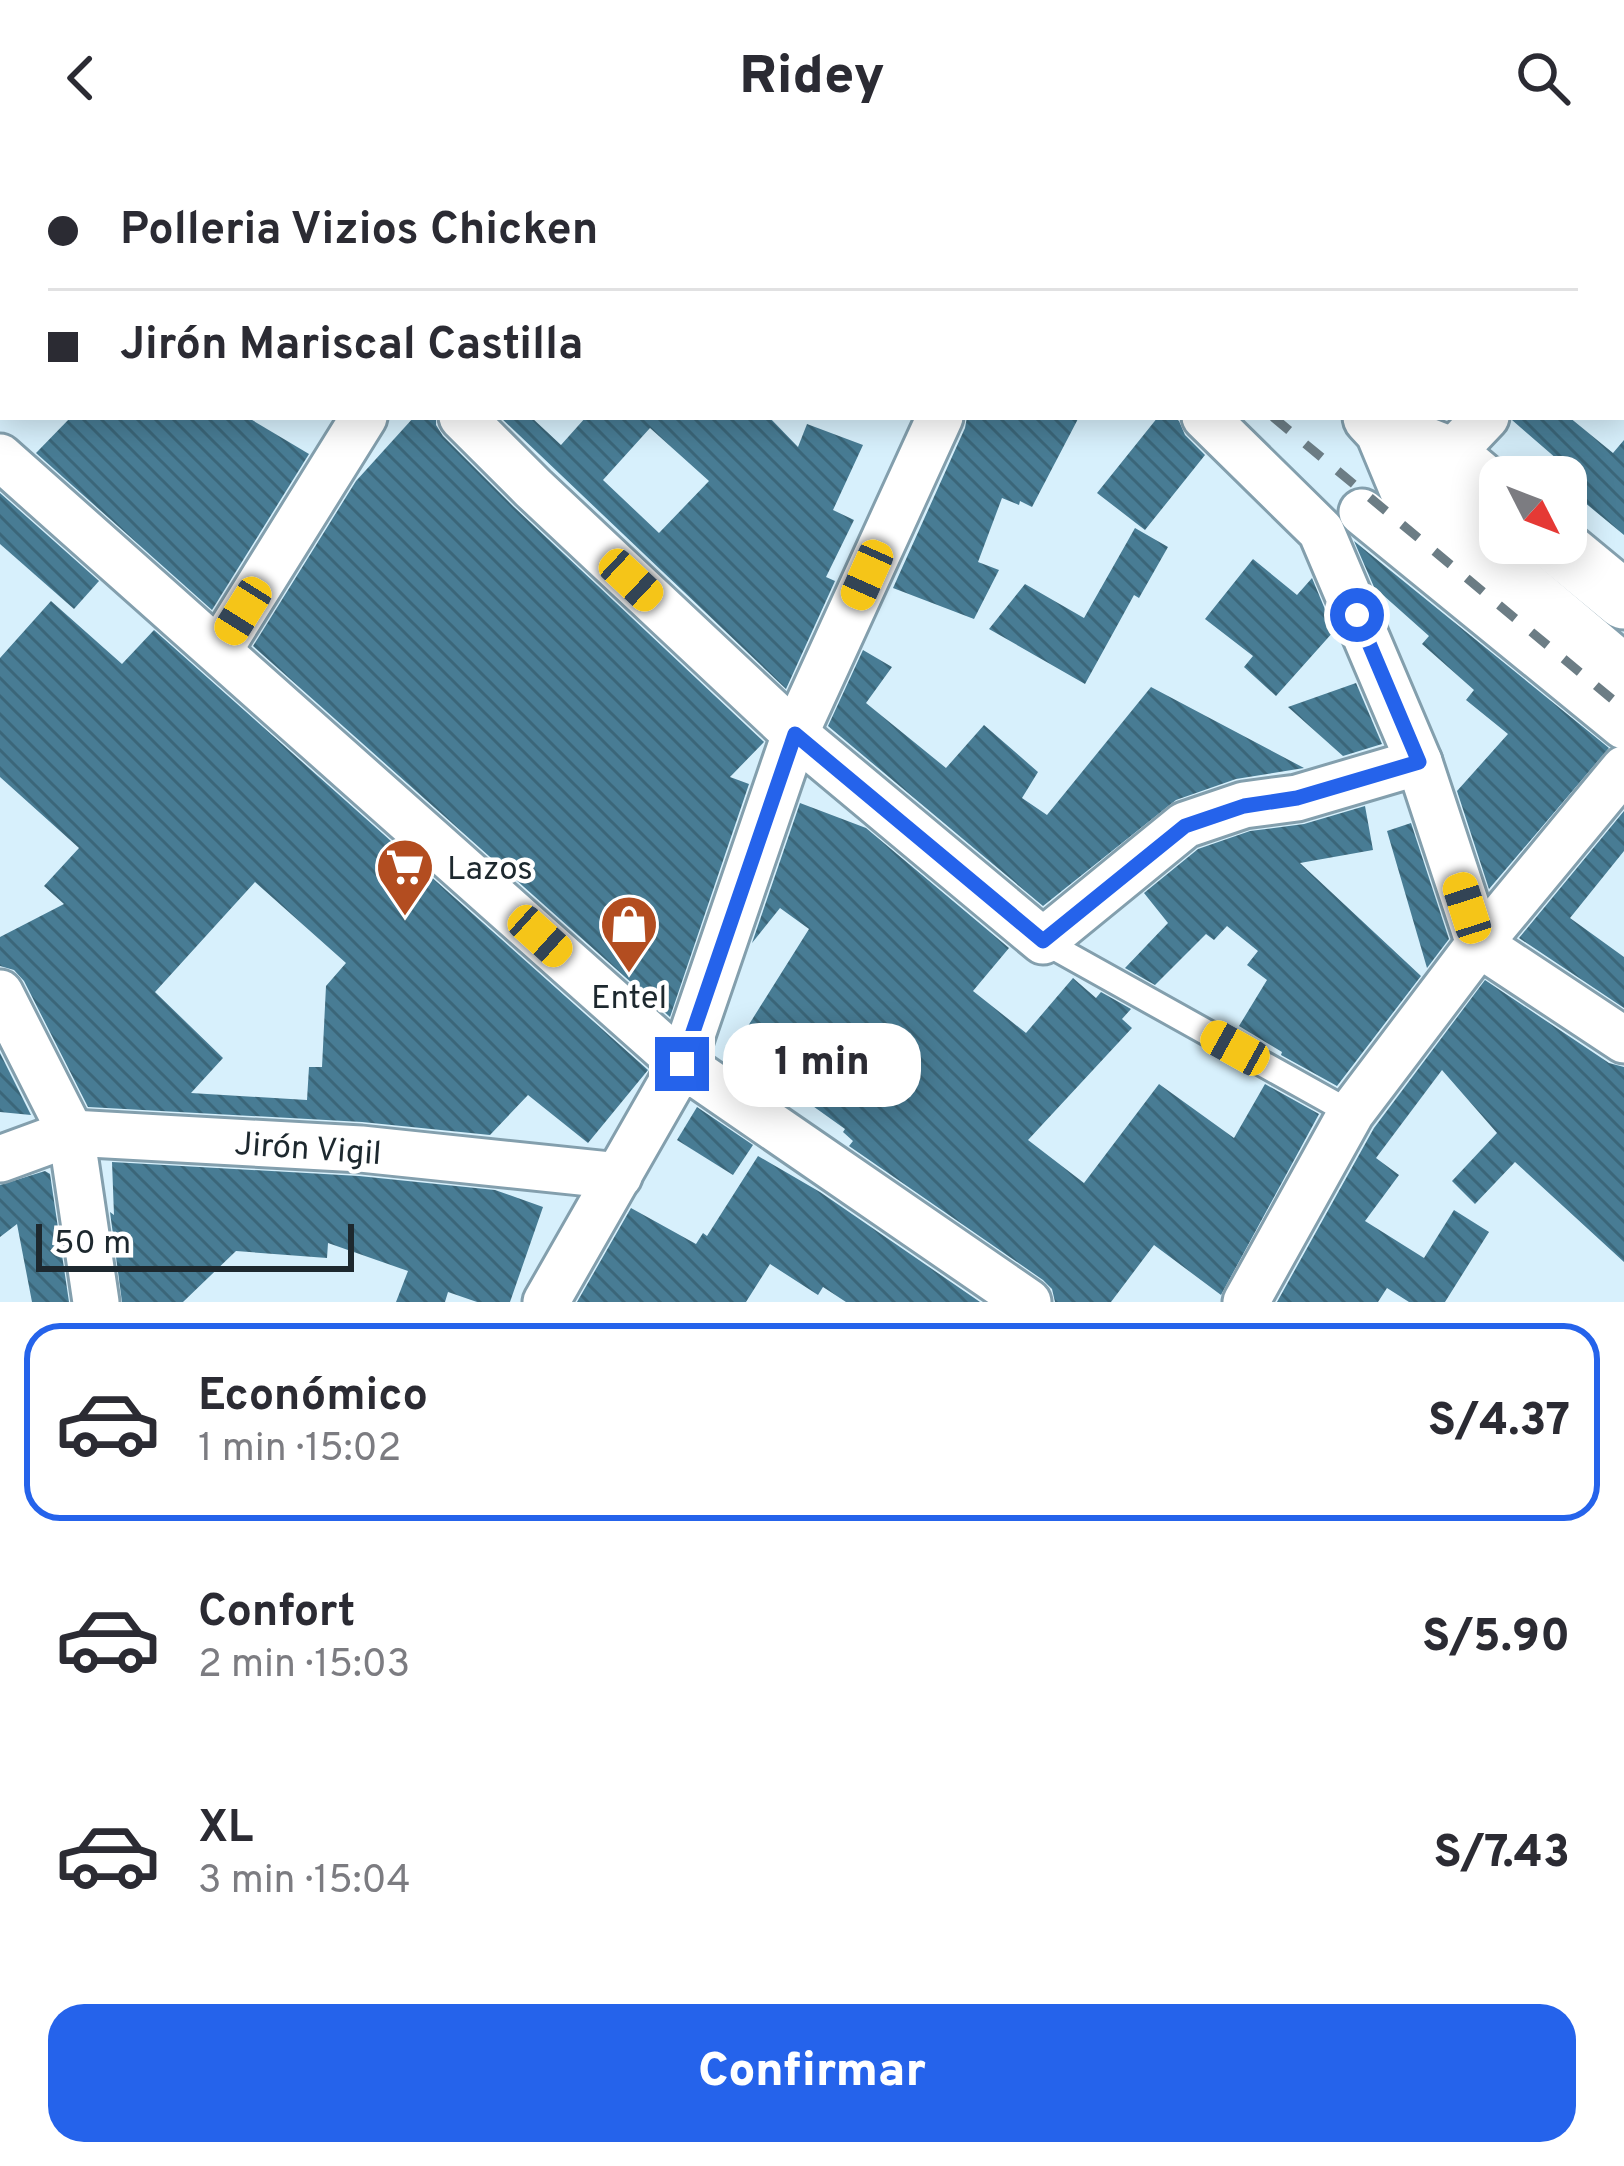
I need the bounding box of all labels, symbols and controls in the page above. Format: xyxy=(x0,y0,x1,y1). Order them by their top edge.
text: Ridey xyxy=(739,44,885,113)
icon: back xyxy=(48,45,114,111)
icon: search xyxy=(1510,45,1576,111)
text: Polleria Vizios Chicken xyxy=(120,203,598,260)
text: Jirón Mariscal Castilla xyxy=(120,318,583,375)
north arrow xyxy=(1479,456,1587,564)
map controls xyxy=(1479,456,1587,564)
car xyxy=(836,535,898,615)
car xyxy=(592,542,670,618)
car xyxy=(209,571,277,651)
route start xyxy=(1330,588,1384,642)
supermarket icon: Lazos xyxy=(374,836,436,918)
place label: Lazos xyxy=(447,850,533,892)
car xyxy=(1439,868,1495,948)
shop icon: Entel xyxy=(598,893,660,975)
car xyxy=(501,899,579,973)
place label: Entel xyxy=(591,979,667,1021)
car xyxy=(1195,1015,1275,1081)
callout: 1 min xyxy=(724,1022,922,1106)
route end xyxy=(655,1037,709,1091)
text: 1 min xyxy=(774,1040,870,1089)
street label: Jirón Vigil xyxy=(233,1125,383,1177)
scale bar xyxy=(36,1218,354,1271)
text: 50 m xyxy=(54,1224,131,1266)
icon: car xyxy=(54,1368,162,1476)
text: Económico xyxy=(198,1369,428,1426)
text: S/4.37 xyxy=(1428,1394,1570,1451)
text: 1 min · 15:02 xyxy=(198,1426,401,1475)
icon: car xyxy=(54,1584,162,1692)
text: Confort xyxy=(198,1585,355,1642)
text: S/5.90 xyxy=(1422,1610,1570,1667)
text: 2 min · 15:03 xyxy=(198,1642,410,1691)
icon: car xyxy=(54,1800,162,1908)
text: XL xyxy=(198,1801,253,1858)
text: S/7.43 xyxy=(1434,1826,1570,1883)
text: 3 min · 15:04 xyxy=(198,1858,411,1907)
button: Confirmar xyxy=(48,2004,1576,2142)

